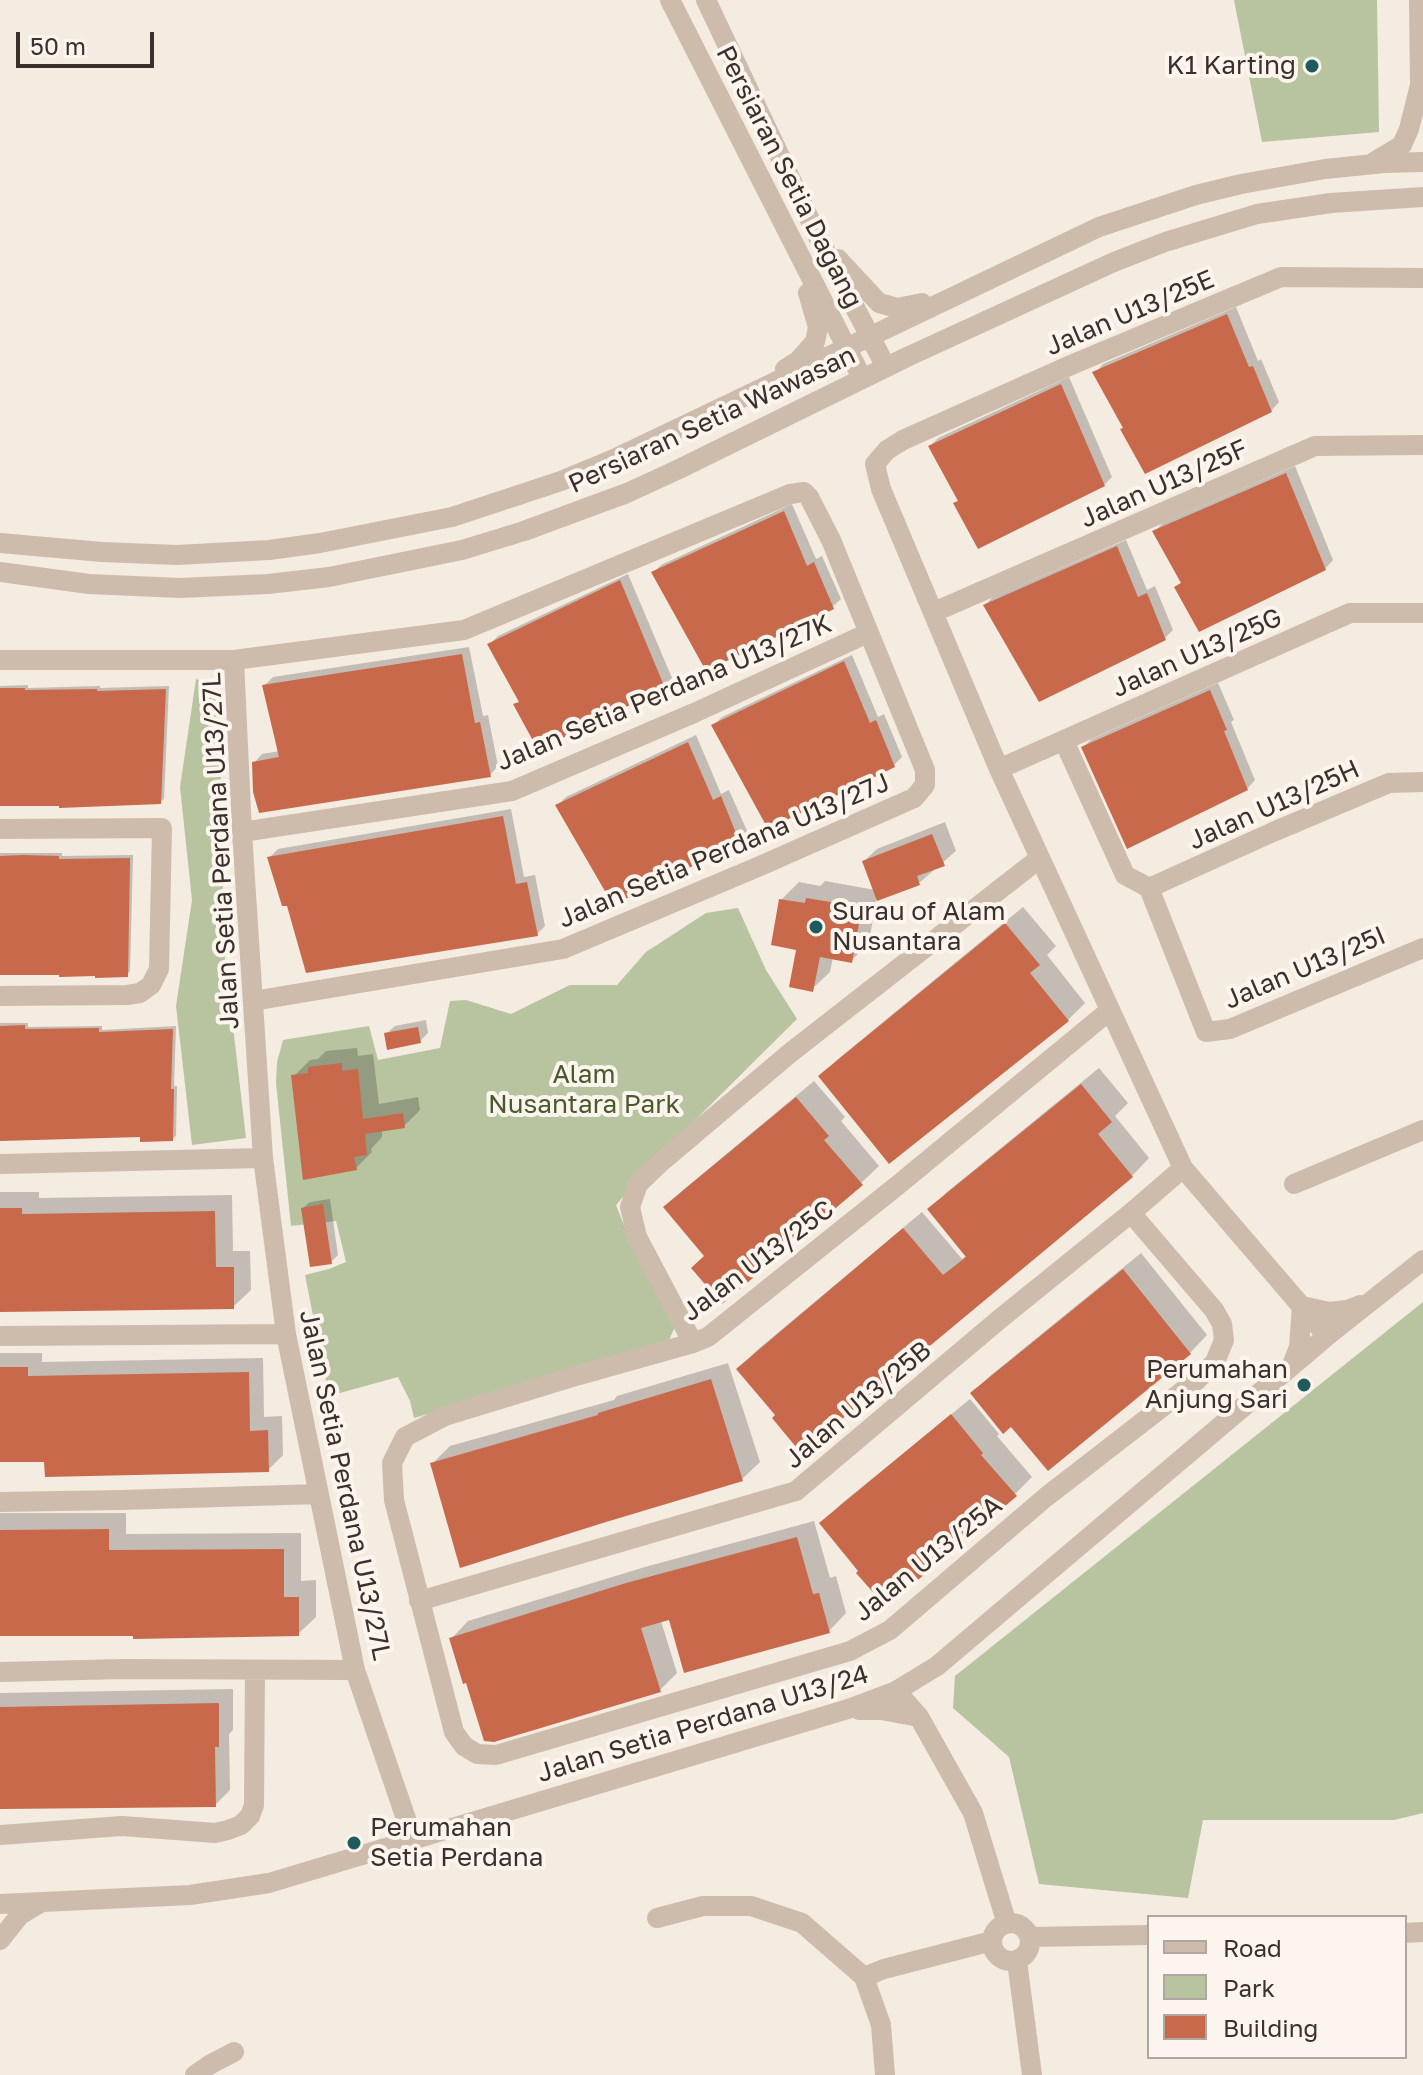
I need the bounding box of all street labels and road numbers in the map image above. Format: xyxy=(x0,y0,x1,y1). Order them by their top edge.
street label: Persiaran Setia Dagang xyxy=(709,41,869,313)
street label: Jalan U13/25E xyxy=(1041,263,1219,363)
street label: Persiaran Setia Wawasan xyxy=(564,340,860,500)
street label: Jalan U13/25F xyxy=(1076,433,1252,535)
street label: Jalan U13/25G xyxy=(1107,602,1287,704)
street label: Jalan Setia Perdana U13/27K xyxy=(492,608,836,778)
street label: Jalan Setia Perdana U13/27L xyxy=(196,672,246,1030)
street label: Jalan U13/25H xyxy=(1184,753,1364,857)
street label: Jalan Setia Perdana U13/27J xyxy=(554,767,894,935)
street label: Jalan U13/25I xyxy=(1220,920,1390,1016)
street label: Jalan U13/25C xyxy=(676,1194,840,1328)
street label: Jalan Setia Perdana U13/27L xyxy=(293,1307,397,1663)
street label: Jalan U13/25B xyxy=(778,1335,938,1475)
street label: Jalan U13/25A xyxy=(848,1490,1008,1628)
street label: Jalan Setia Perdana U13/24 xyxy=(534,1659,872,1789)

